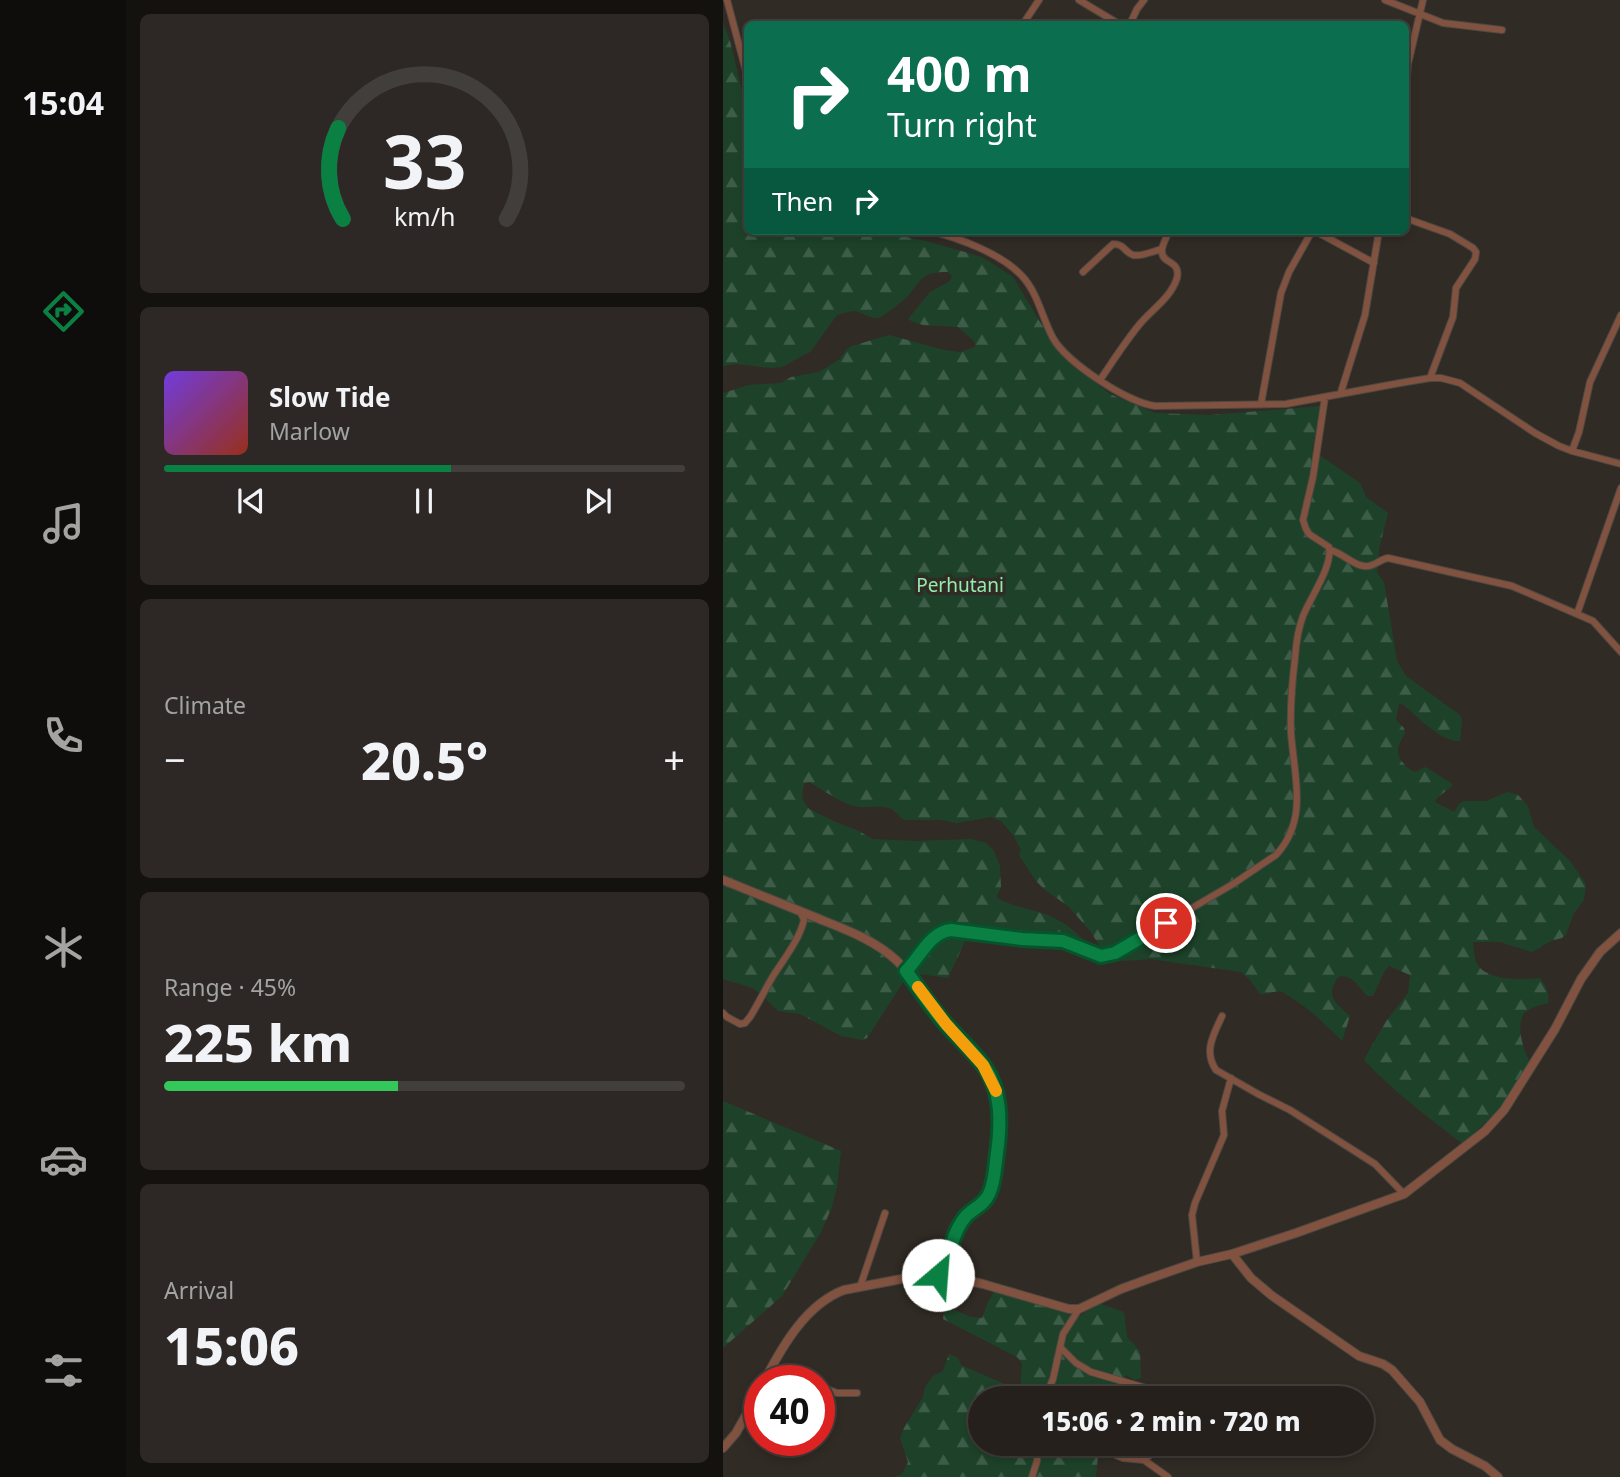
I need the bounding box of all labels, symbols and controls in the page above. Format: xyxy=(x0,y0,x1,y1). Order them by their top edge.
text: 400 m xyxy=(887,40,1032,106)
icon: right xyxy=(772,49,863,140)
text: 15:04 xyxy=(22,81,104,124)
text: Turn right xyxy=(887,103,1037,146)
text: 33 xyxy=(383,112,466,211)
icon: right xyxy=(847,182,885,220)
text: Then xyxy=(772,183,833,219)
text: km/h xyxy=(394,199,455,233)
icon: directions xyxy=(39,287,88,336)
text: Slow Tide xyxy=(269,379,391,415)
text: Marlow xyxy=(269,415,350,447)
icon: previous xyxy=(232,482,270,520)
icon: pause xyxy=(405,482,443,520)
icon: next xyxy=(579,482,617,520)
icon: music xyxy=(39,499,88,548)
park label: Perhutani xyxy=(916,572,1004,598)
text: Climate xyxy=(164,689,246,721)
icon: phone xyxy=(39,711,88,760)
text: 20.5° xyxy=(361,724,488,795)
text: − xyxy=(164,733,186,785)
text: + xyxy=(663,733,685,785)
pin xyxy=(1136,893,1196,953)
icon: arrive xyxy=(1147,904,1185,942)
icon: climate xyxy=(39,923,88,972)
text: Range · 45% xyxy=(164,971,296,1003)
text: 225 km xyxy=(164,1006,352,1077)
icon: car xyxy=(39,1135,88,1184)
position arrow xyxy=(901,1238,975,1312)
text: Arrival xyxy=(164,1274,234,1306)
text: 15:06 xyxy=(164,1309,299,1380)
icon: filters xyxy=(39,1346,88,1395)
speed limit sign: 40 xyxy=(744,1365,835,1456)
text: 15:06 · 2 min · 720 m xyxy=(1041,1403,1301,1439)

